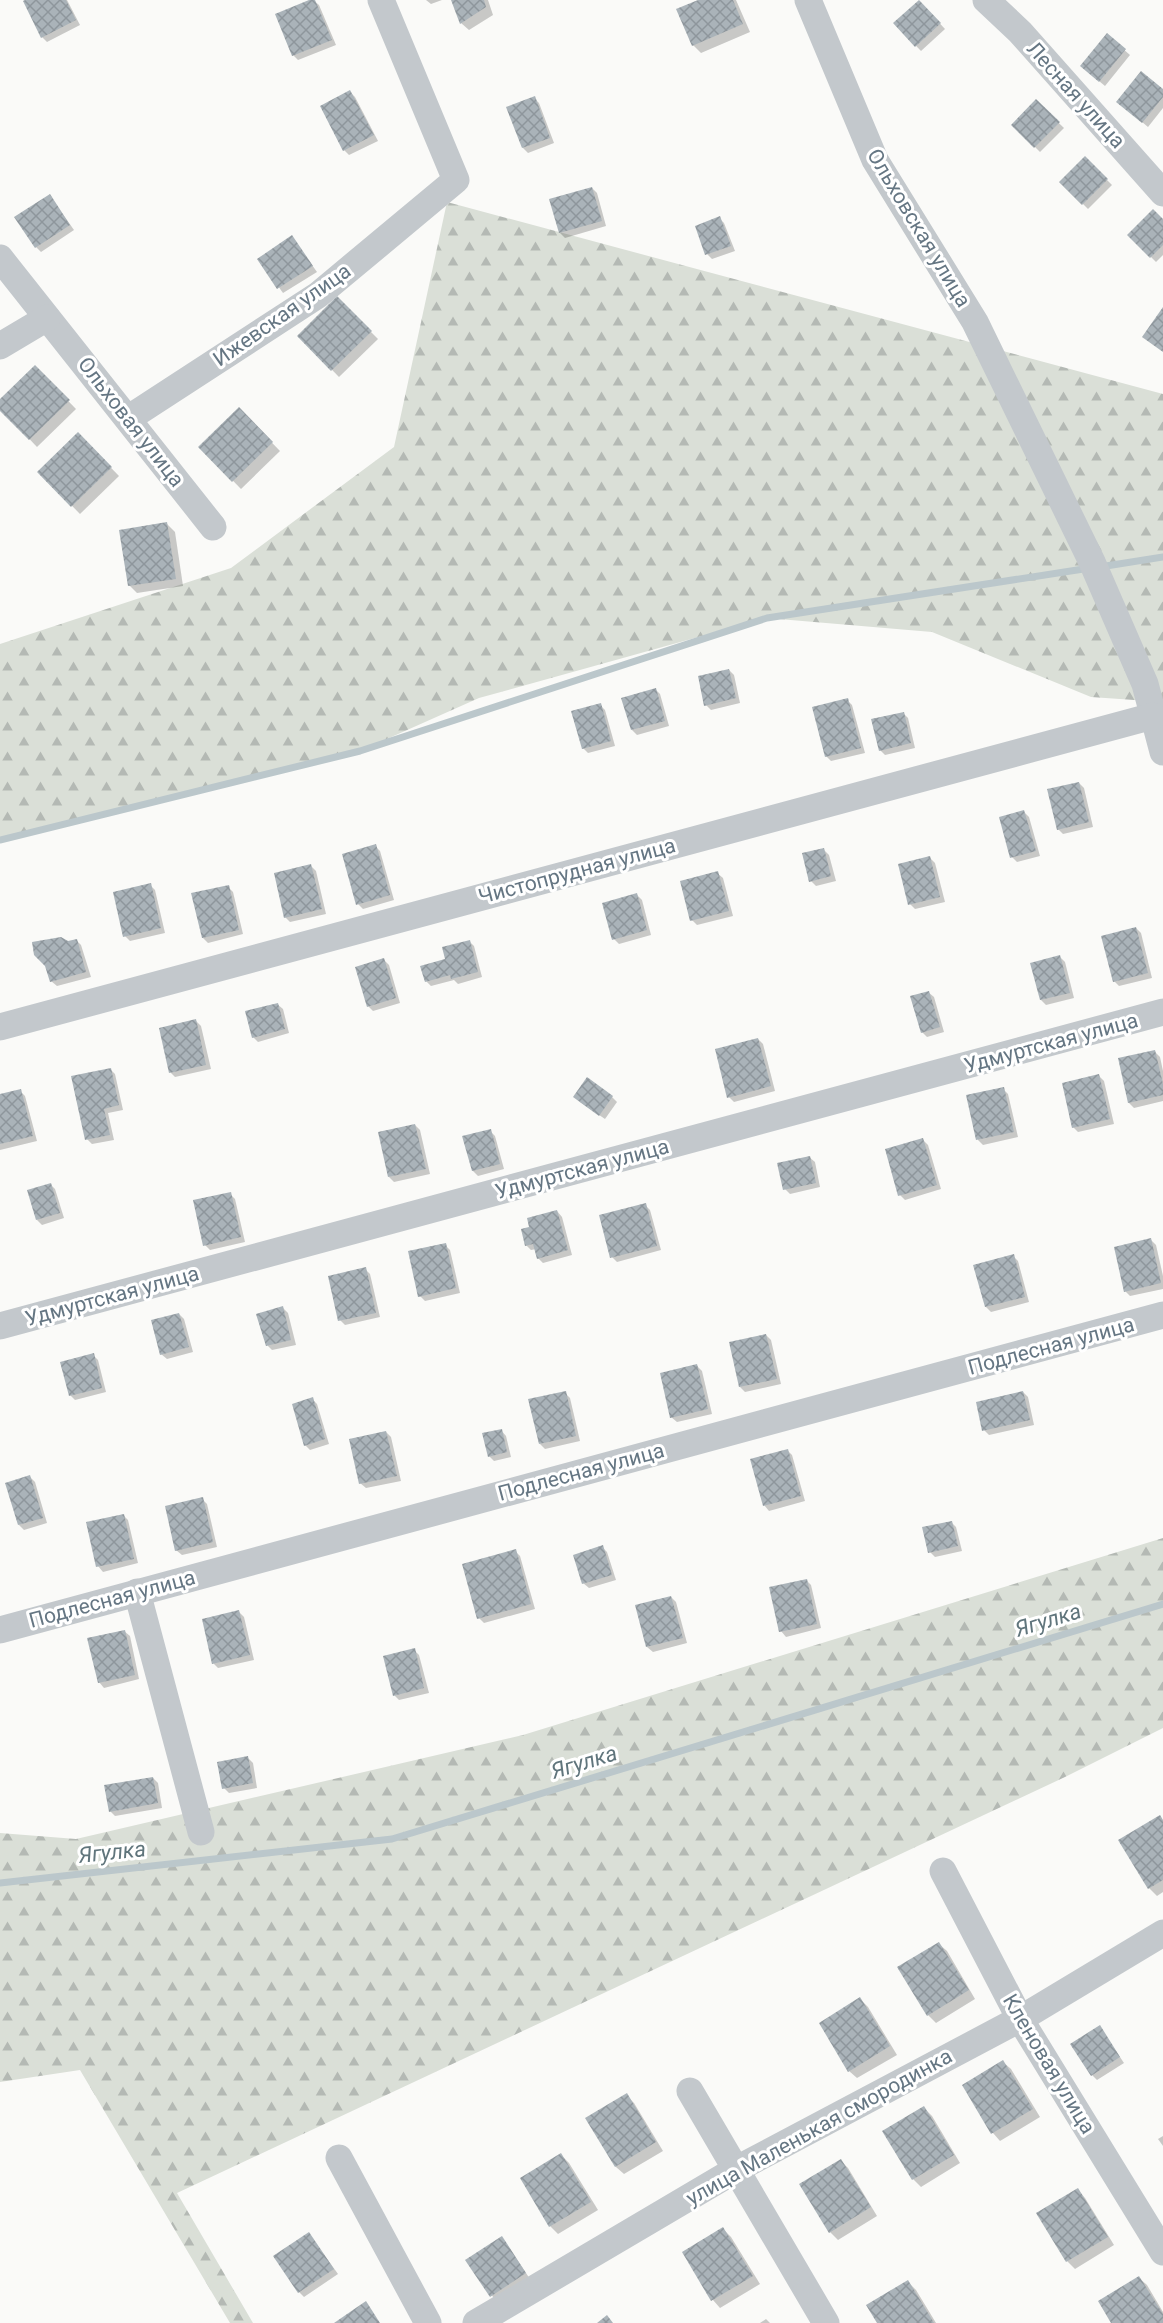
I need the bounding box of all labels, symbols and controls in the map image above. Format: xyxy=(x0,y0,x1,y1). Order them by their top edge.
street label: Лесная улица xyxy=(1022,37,1130,153)
street label: Ольховская улица xyxy=(862,145,976,311)
street label: Ижевская улица xyxy=(209,259,355,371)
street label: Ольховая улица xyxy=(73,352,189,492)
street label: Чистопрудная улица xyxy=(476,833,678,909)
street label: Удмуртская улица xyxy=(961,1008,1141,1078)
street label: Удмуртская улица xyxy=(492,1134,672,1204)
street label: Удмуртская улица xyxy=(22,1261,202,1331)
street label: Подлесная улица xyxy=(965,1312,1137,1380)
street label: Подлесная улица xyxy=(495,1438,667,1506)
street label: Подлесная улица xyxy=(26,1565,198,1633)
water label: Ягулка xyxy=(1011,1598,1084,1642)
water label: Ягулка xyxy=(547,1740,620,1784)
water label: Ягулка xyxy=(76,1836,147,1868)
street label: Кленовая улица xyxy=(998,1990,1100,2138)
street label: улица Маленькая смородинка xyxy=(682,2044,956,2210)

